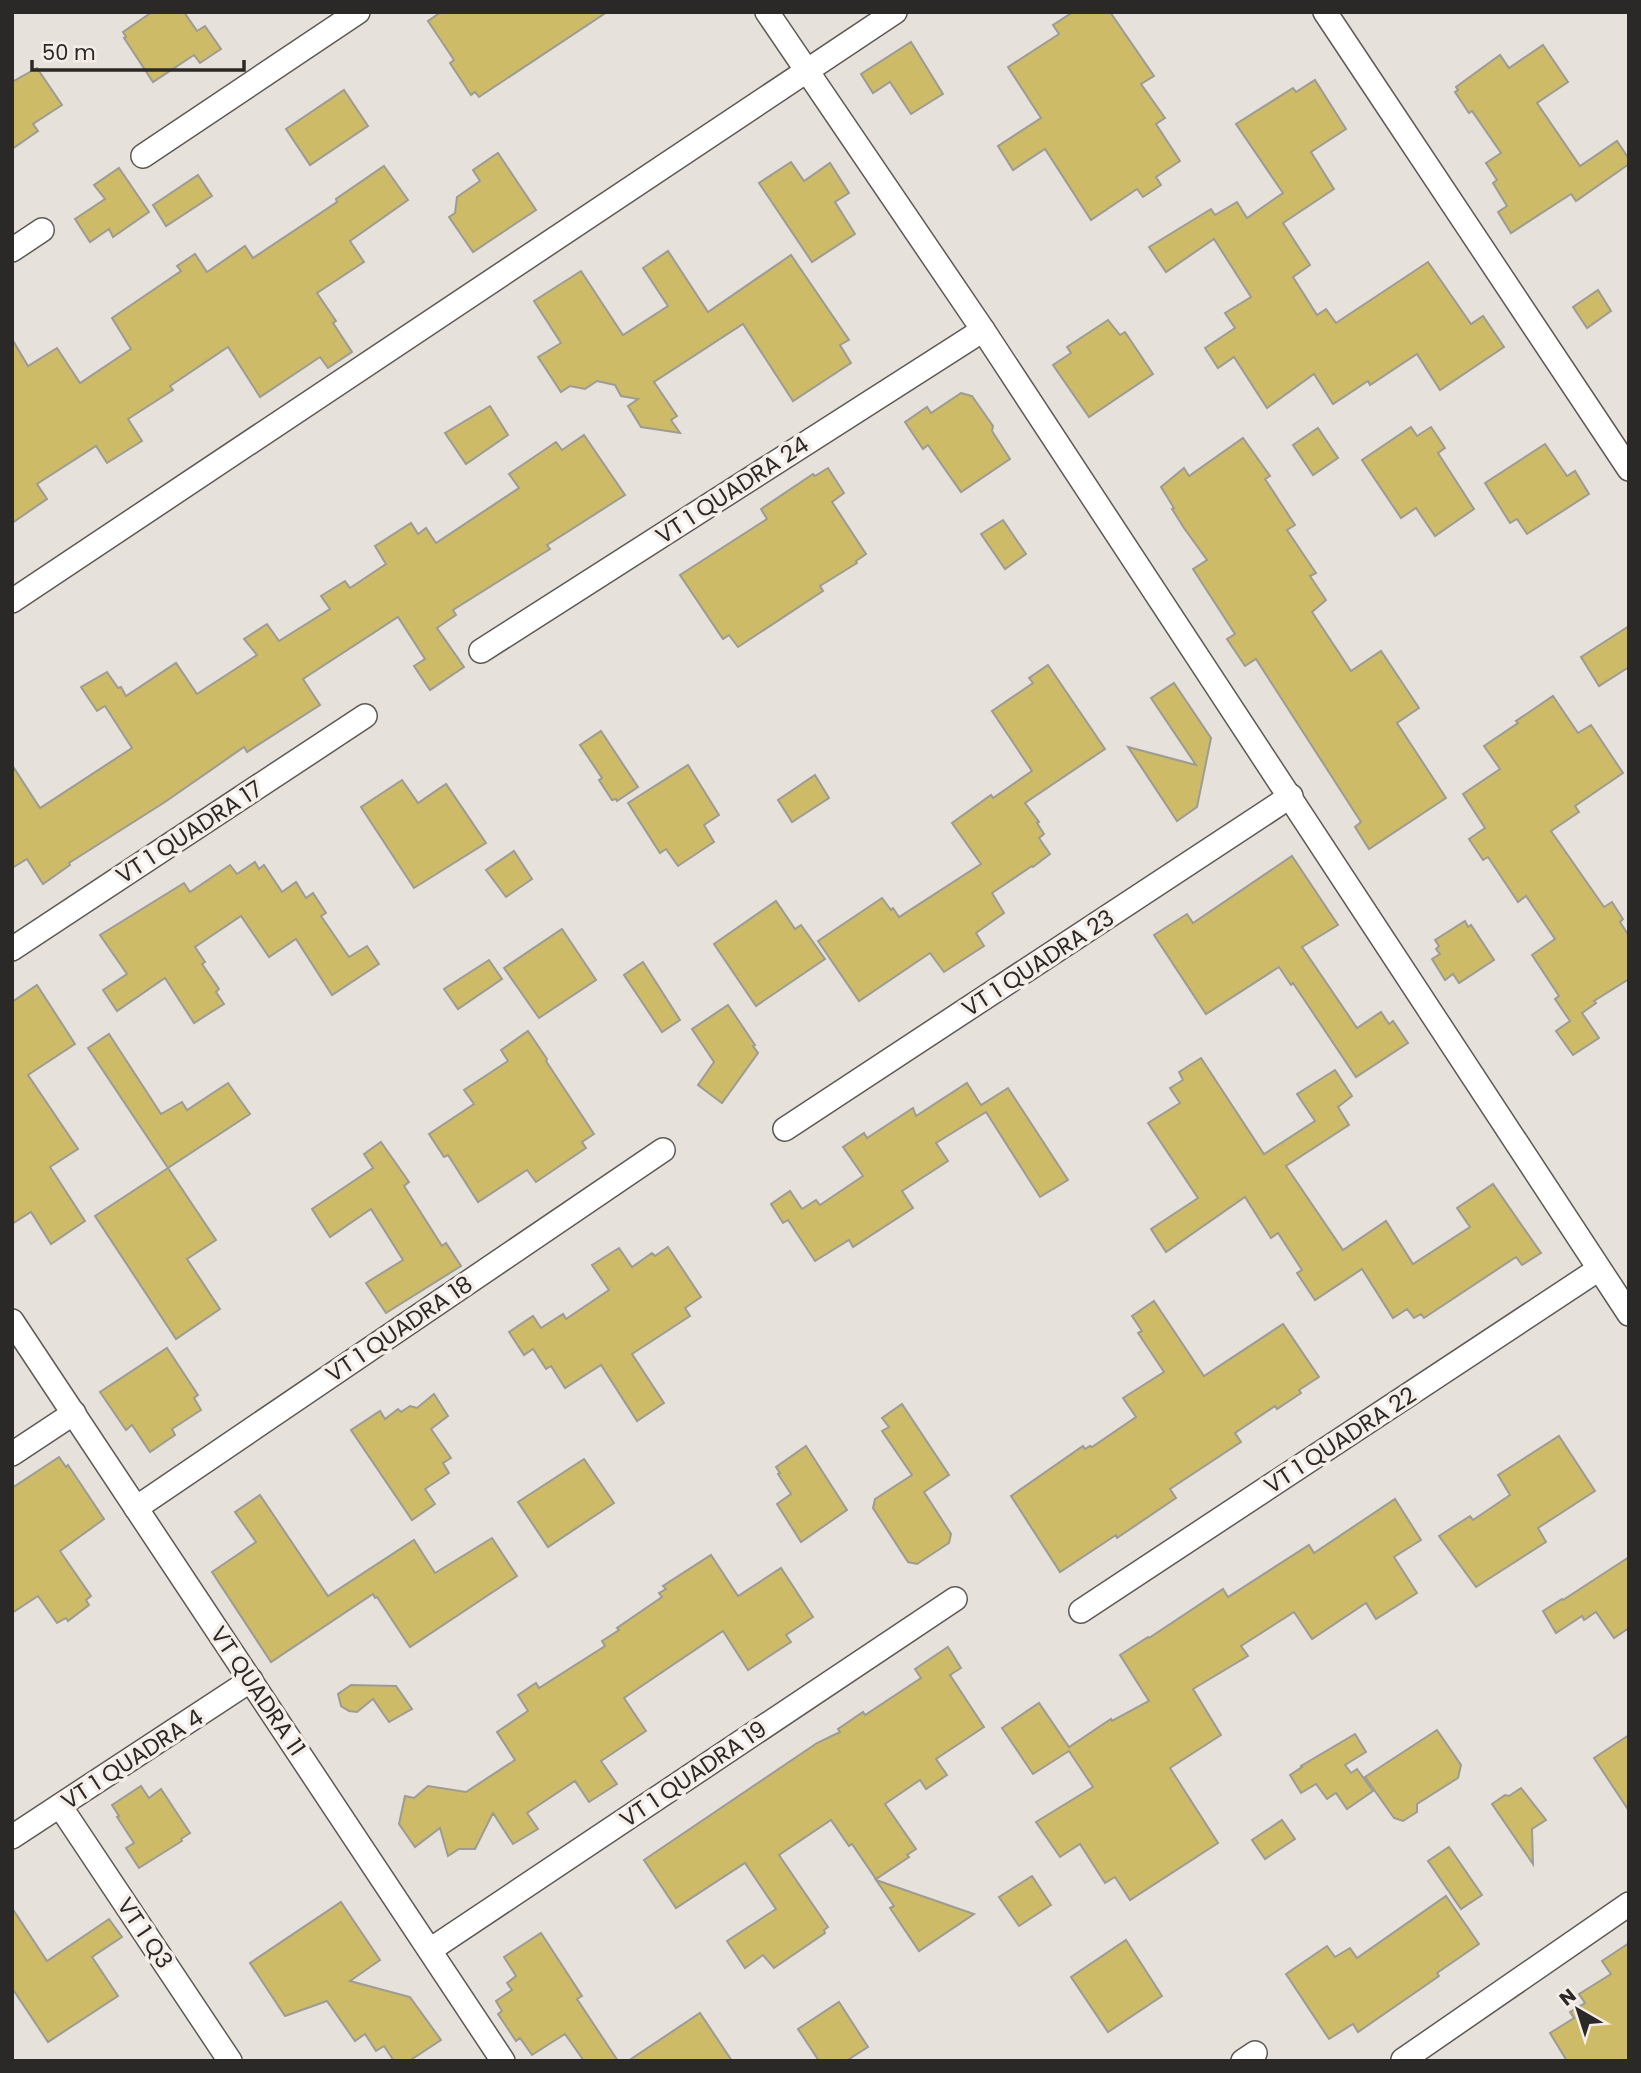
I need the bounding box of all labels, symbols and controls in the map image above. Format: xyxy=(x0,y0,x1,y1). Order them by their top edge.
scale bar xyxy=(32,28,243,72)
text: 50 m xyxy=(42,38,96,67)
street label: VT 1 QUADRA 24 xyxy=(649,429,815,551)
street label: VT 1 QUADRA 17 xyxy=(110,773,268,891)
street label: VT 1 QUADRA 23 xyxy=(956,902,1120,1024)
street label: VT 1 QUADRA 18 xyxy=(319,1268,479,1390)
street label: VT 1 QUADRA 22 xyxy=(1258,1379,1422,1501)
street label: VT QUADRA 11 xyxy=(203,1620,313,1762)
street label: VT 1 QUADRA 4 xyxy=(55,1701,209,1817)
street label: VT 1 QUADRA 19 xyxy=(613,1713,773,1835)
street label: VT 1 Q3 xyxy=(110,1891,180,1975)
north arrow xyxy=(1543,1975,1613,2045)
text: N xyxy=(1554,1982,1582,2012)

